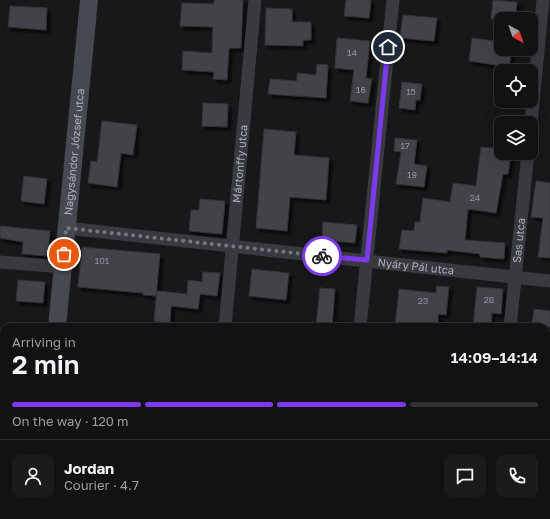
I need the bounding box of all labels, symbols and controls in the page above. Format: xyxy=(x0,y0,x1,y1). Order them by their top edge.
north arrow xyxy=(494,12,538,56)
map controls xyxy=(494,12,538,160)
pin xyxy=(371,30,405,64)
icon: home xyxy=(377,36,399,58)
house number: 14 xyxy=(347,47,357,58)
button: locate xyxy=(494,64,538,108)
house number: 16 xyxy=(356,84,366,95)
house number: 15 xyxy=(406,86,416,97)
street label: Nagysándor József utca xyxy=(61,88,86,216)
button: layers xyxy=(494,116,538,160)
street label: Mártonffy utca xyxy=(229,124,250,203)
house number: 17 xyxy=(400,140,410,151)
house number: 19 xyxy=(407,169,417,180)
house number: 24 xyxy=(470,192,481,203)
street label: Sas utca xyxy=(510,217,527,264)
courier xyxy=(302,236,342,276)
pin xyxy=(47,237,81,271)
icon: bag xyxy=(53,243,75,265)
icon: bike xyxy=(311,245,333,267)
house number: 101 xyxy=(95,255,110,266)
street label: Nyáry Pál utca xyxy=(377,255,455,276)
house number: 28 xyxy=(484,294,494,305)
house number: 23 xyxy=(418,295,428,306)
text: Arriving in xyxy=(12,334,76,350)
text: 14:09–14:14 xyxy=(451,348,538,366)
text: 2 min xyxy=(12,349,80,380)
text: On the way · 120 m xyxy=(12,413,129,429)
button: person xyxy=(12,455,54,497)
button: chat xyxy=(444,455,486,497)
button: phone xyxy=(496,455,538,497)
text: Jordan xyxy=(64,459,114,477)
text: Courier · 4.7 xyxy=(64,477,139,493)

